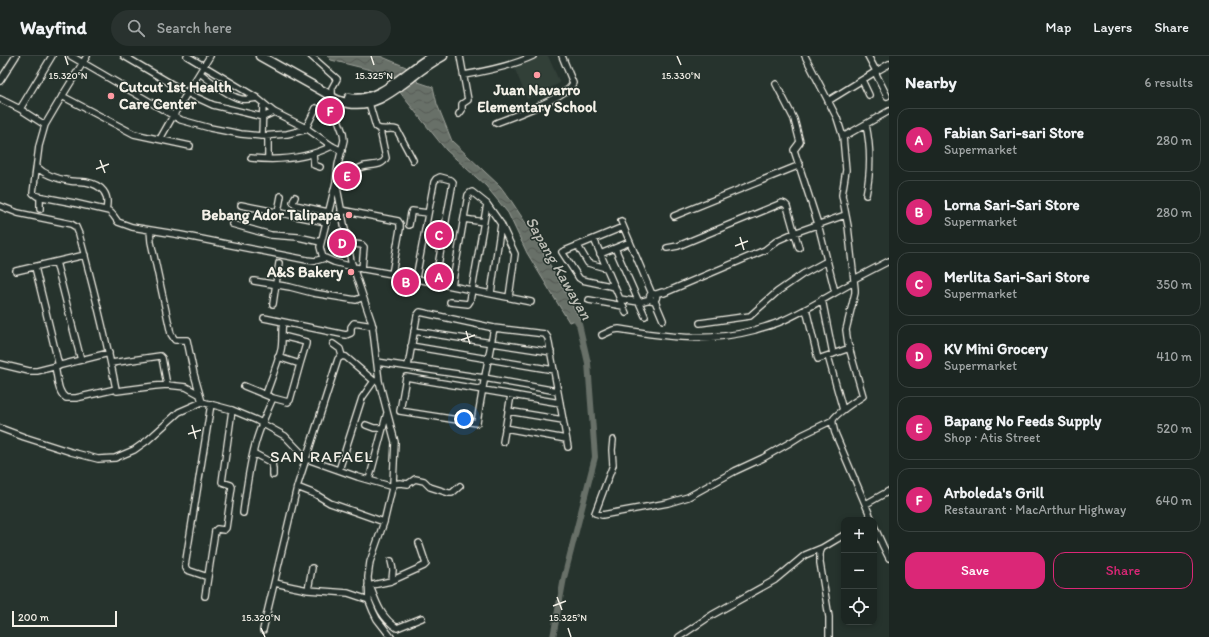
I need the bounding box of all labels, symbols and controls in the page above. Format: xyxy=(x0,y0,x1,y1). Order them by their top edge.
search box xyxy=(111,10,391,46)
text: Wayfind xyxy=(20,16,87,39)
icon: search xyxy=(125,17,147,39)
text: Search here xyxy=(157,19,232,37)
text: Map xyxy=(1046,19,1071,36)
text: Layers xyxy=(1093,19,1132,36)
text: Share xyxy=(1154,19,1189,36)
text: 15.320°N xyxy=(49,69,88,82)
text: 15.325°N xyxy=(355,69,393,82)
text: 15.330°N xyxy=(661,69,701,82)
marker: Juan Navarro Elementary School xyxy=(532,70,542,80)
text: Nearby xyxy=(905,72,957,92)
text: 6 results xyxy=(1145,75,1193,90)
place label: Cutcut 1st Health Care Center xyxy=(119,78,232,113)
place label: Juan Navarro Elementary School xyxy=(477,81,598,117)
marker: Cutcut 1st Health Care Center xyxy=(106,91,116,101)
pin: F xyxy=(317,96,343,126)
text: Fabian Sari-sari Store xyxy=(944,124,1084,142)
text: A xyxy=(915,133,923,148)
text: 280 m xyxy=(1156,133,1192,148)
text: Supermarket xyxy=(944,142,1017,157)
pin: E xyxy=(334,161,360,191)
text: Lorna Sari-Sari Store xyxy=(944,196,1080,214)
text: B xyxy=(915,205,923,220)
text: 280 m xyxy=(1156,205,1192,220)
place label: Bebang Ador Talipapa xyxy=(202,206,341,225)
marker: Bebang Ador Talipapa xyxy=(344,210,354,220)
water label: Sapang Kawayan xyxy=(522,213,597,324)
text: Supermarket xyxy=(944,214,1017,229)
pin: C xyxy=(426,220,452,250)
pin: D xyxy=(329,228,355,258)
pin: A xyxy=(426,262,452,292)
place label: A&S Bakery xyxy=(266,263,344,282)
marker: A&S Bakery xyxy=(346,267,356,277)
pin: B xyxy=(393,267,419,297)
text: Merlita Sari-Sari Store xyxy=(944,268,1090,286)
text: C xyxy=(915,277,923,292)
text: 350 m xyxy=(1156,277,1192,292)
text: Supermarket xyxy=(944,286,1017,301)
text: KV Mini Grocery xyxy=(944,340,1048,358)
text: D xyxy=(915,349,923,364)
text: 410 m xyxy=(1156,349,1192,364)
text: Supermarket xyxy=(944,358,1017,373)
your location xyxy=(454,409,474,429)
text: Bapang No Feeds Supply xyxy=(944,412,1101,430)
text: E xyxy=(915,421,923,436)
text: 520 m xyxy=(1156,421,1192,436)
text: Shop · Atis Street xyxy=(944,430,1040,445)
district label: SAN RAFAEL xyxy=(270,446,374,466)
text: Arboleda's Grill xyxy=(944,484,1044,502)
text: F xyxy=(916,493,922,508)
text: 640 m xyxy=(1155,493,1192,508)
text: Restaurant · MacArthur Highway xyxy=(944,502,1126,517)
map controls xyxy=(841,517,877,625)
button: + xyxy=(841,517,877,553)
button: Save xyxy=(905,552,1045,589)
button: Share xyxy=(1053,552,1193,589)
button: − xyxy=(841,553,877,589)
button: locate xyxy=(841,589,877,625)
scale bar xyxy=(12,609,117,628)
text: 200 m xyxy=(18,611,49,624)
text: 15.320°N xyxy=(242,611,281,624)
text: 15.325°N xyxy=(549,611,587,624)

